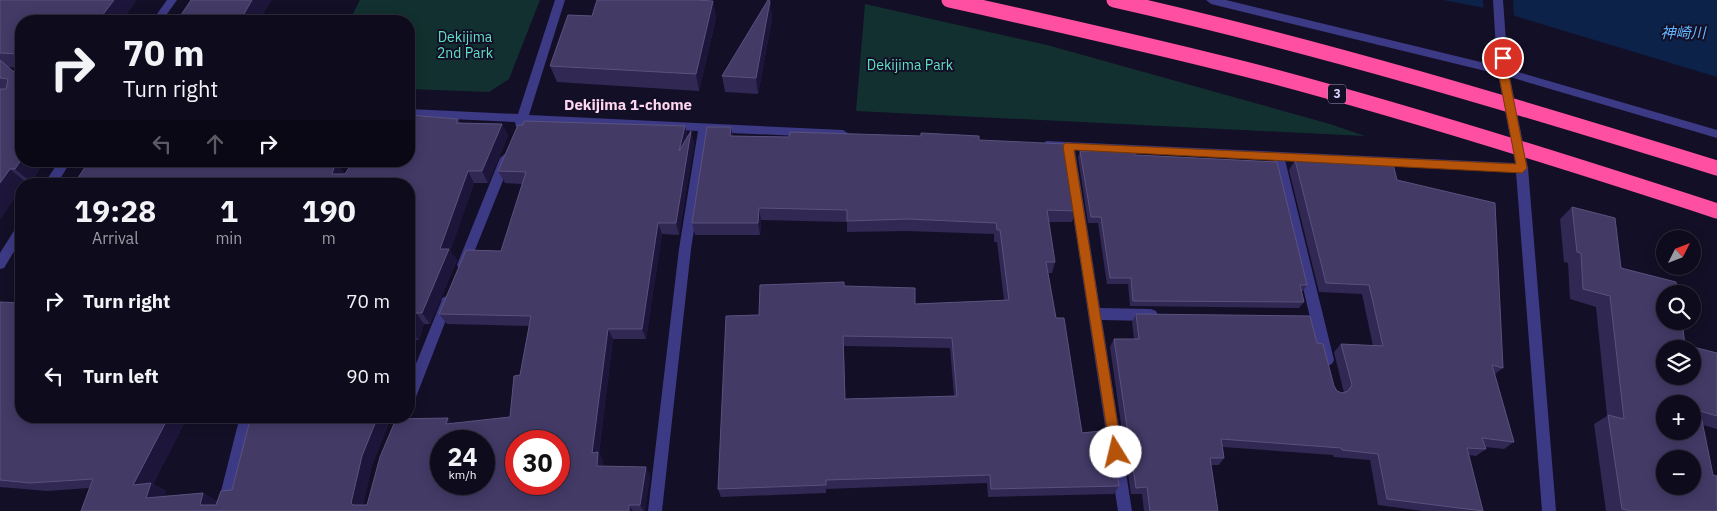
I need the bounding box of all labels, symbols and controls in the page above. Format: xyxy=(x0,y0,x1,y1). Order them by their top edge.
water label: 神崎川 xyxy=(1660,23,1707,42)
park label: Dekijima 2nd Park xyxy=(437,28,494,62)
text: 70 m xyxy=(123,30,205,76)
icon: right xyxy=(40,35,105,100)
pin xyxy=(1482,37,1524,79)
icon: arrive xyxy=(1489,44,1517,72)
park label: Dekijima Park xyxy=(867,56,954,74)
text: Turn right xyxy=(123,74,218,103)
road number: 3 xyxy=(1328,85,1346,104)
district label: Dekijima 1-chome xyxy=(564,95,692,114)
icon: left xyxy=(148,130,176,158)
icon: ahead xyxy=(201,130,229,158)
icon: right xyxy=(254,130,282,158)
text: 19:28 xyxy=(74,191,156,230)
text: 1 xyxy=(220,191,238,230)
text: 190 xyxy=(302,191,356,230)
text: Arrival xyxy=(92,228,139,248)
text: min xyxy=(215,228,242,248)
text: m xyxy=(322,228,336,248)
north arrow xyxy=(1656,230,1701,275)
map controls xyxy=(1656,230,1701,495)
button: search xyxy=(1656,285,1701,330)
icon: right xyxy=(40,287,68,315)
text: Turn right xyxy=(83,289,170,313)
text: 70 m xyxy=(346,289,390,313)
button: layers xyxy=(1656,340,1701,385)
icon: left xyxy=(40,362,68,390)
text: Turn left xyxy=(83,364,159,388)
text: 90 m xyxy=(346,364,390,388)
button: + xyxy=(1656,395,1701,440)
position arrow xyxy=(1089,425,1141,477)
speed limit sign: 30 xyxy=(505,430,570,495)
text: 24 xyxy=(447,440,478,473)
button: − xyxy=(1656,450,1701,495)
text: km/h xyxy=(448,467,477,482)

